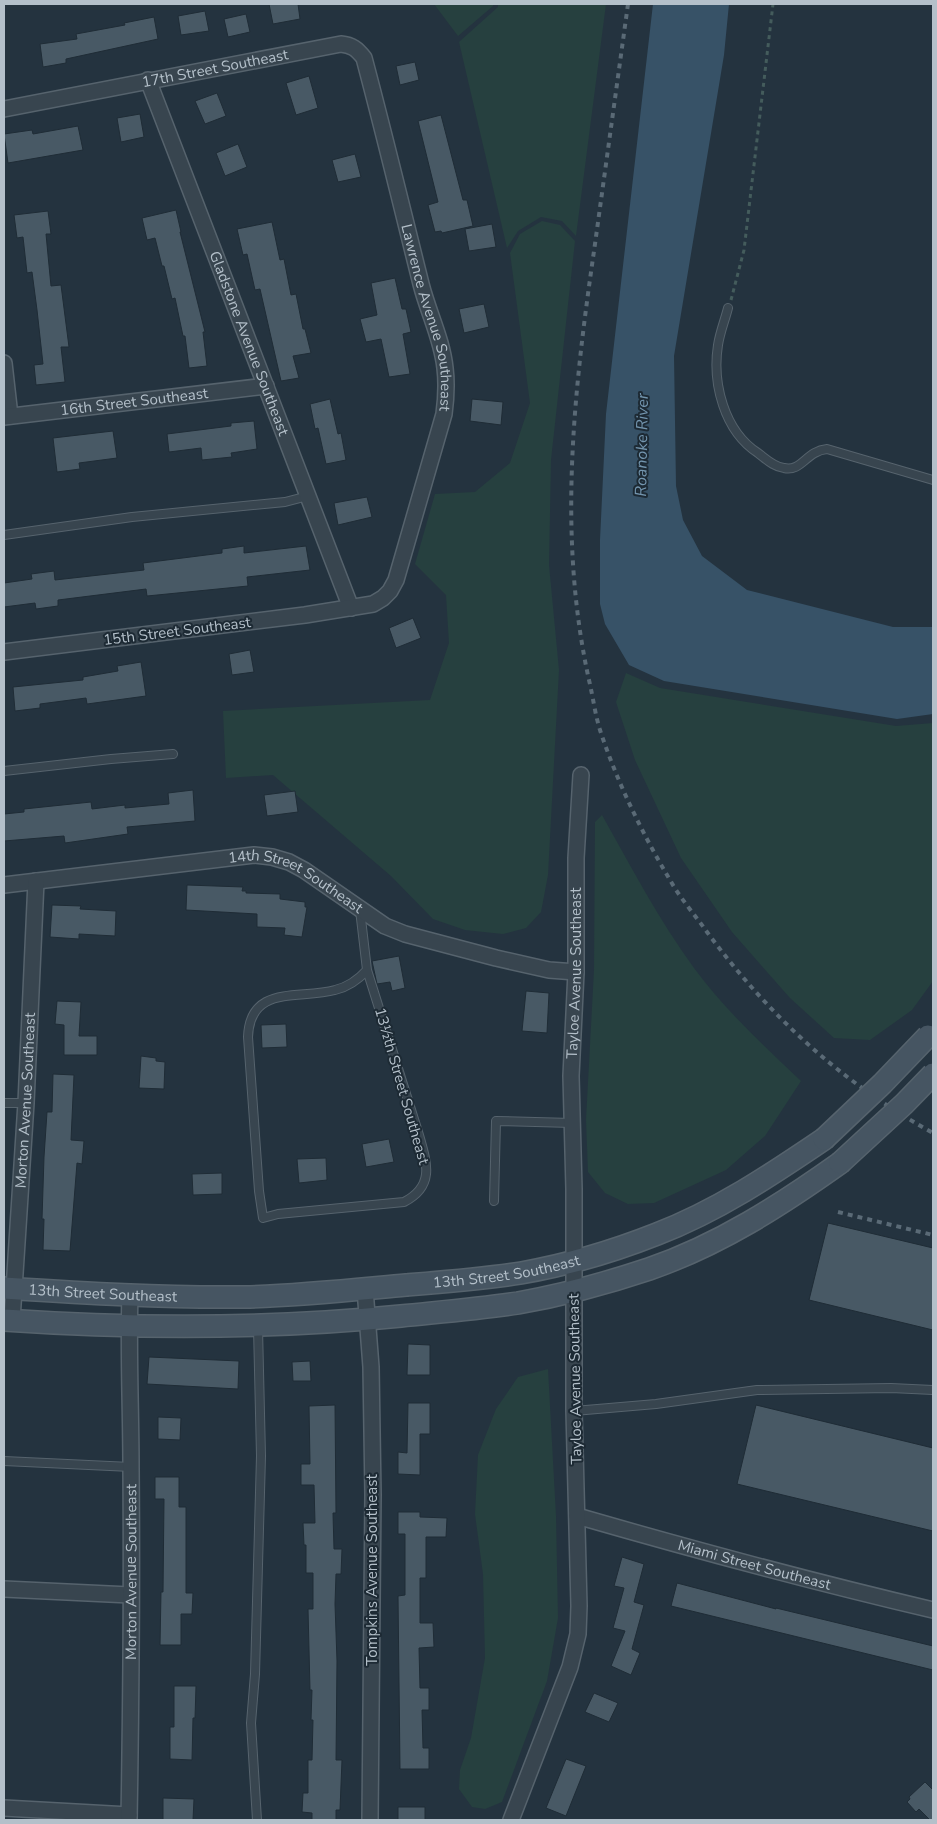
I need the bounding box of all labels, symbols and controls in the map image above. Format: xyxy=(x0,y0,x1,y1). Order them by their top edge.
street label: 17th Street Southeast xyxy=(140,44,291,92)
street label: Lawrence Avenue Southeast xyxy=(396,222,456,413)
street label: Gladstone Avenue Southeast xyxy=(205,248,294,439)
street label: 16th Street Southeast xyxy=(59,383,210,420)
water label: Roanoke River xyxy=(630,392,654,497)
street label: 15th Street Southeast xyxy=(102,612,253,650)
street label: 14th Street Southeast xyxy=(227,845,368,918)
street label: Tayloe Avenue Southeast xyxy=(562,887,586,1059)
street label: 13½th Street Southeast xyxy=(370,1005,434,1168)
street label: Morton Avenue Southeast xyxy=(11,1011,40,1189)
street label: 13th Street Southeast xyxy=(432,1250,583,1293)
street label: 13th Street Southeast xyxy=(28,1280,178,1307)
street label: Tayloe Avenue Southeast xyxy=(563,1293,586,1465)
street label: Tompkins Avenue Southeast xyxy=(362,1474,382,1666)
street label: Morton Avenue Southeast xyxy=(121,1483,141,1660)
street label: Miami Street Southeast xyxy=(676,1535,834,1595)

